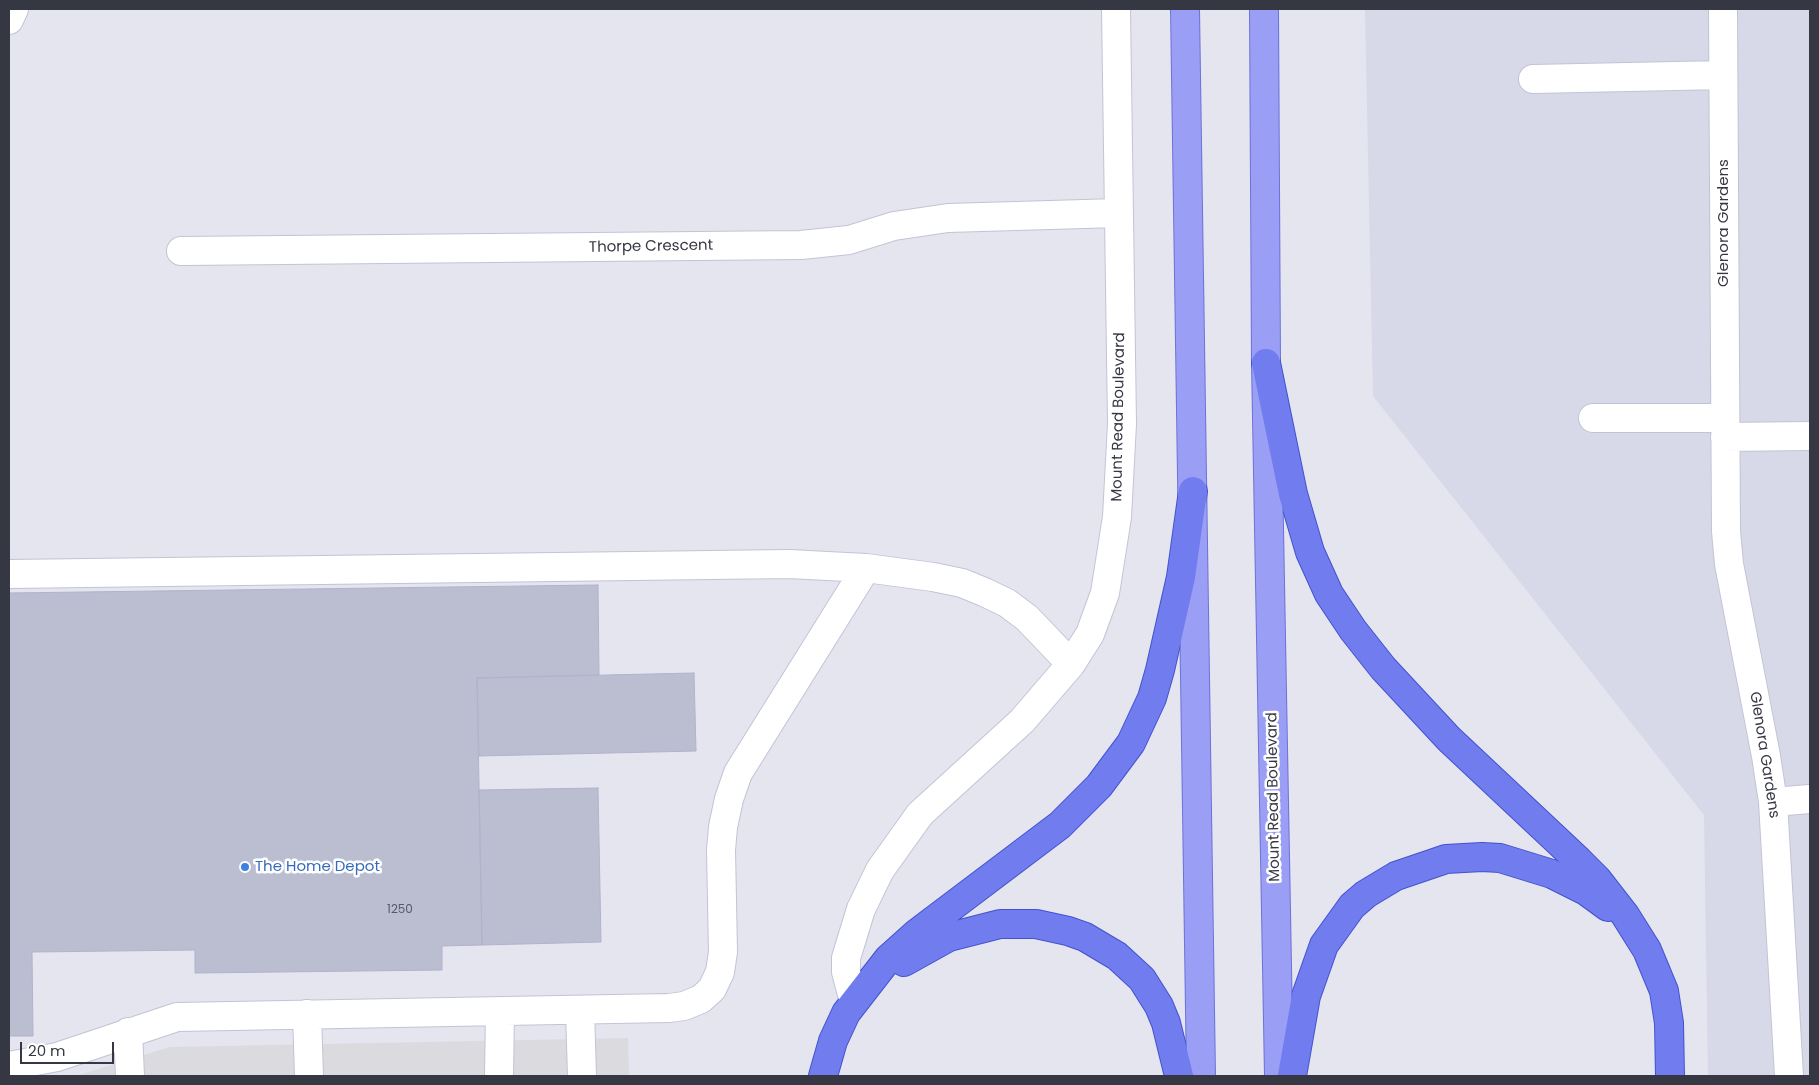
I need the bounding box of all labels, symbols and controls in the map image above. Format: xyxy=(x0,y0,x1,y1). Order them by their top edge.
street label: Glenora Gardens xyxy=(1715,159,1733,287)
street label: Thorpe Crescent xyxy=(589,237,713,257)
street label: Mount Read Boulevard xyxy=(1109,332,1129,502)
street label: Glenora Gardens xyxy=(1745,690,1783,820)
street label: Mount Read Boulevard xyxy=(1264,712,1284,882)
place label: The Home Depot xyxy=(255,858,380,876)
marker: The Home Depot xyxy=(239,861,251,873)
house number: 1250 xyxy=(387,903,413,917)
scale bar xyxy=(22,1032,116,1064)
text: 20 m xyxy=(28,1040,66,1061)

